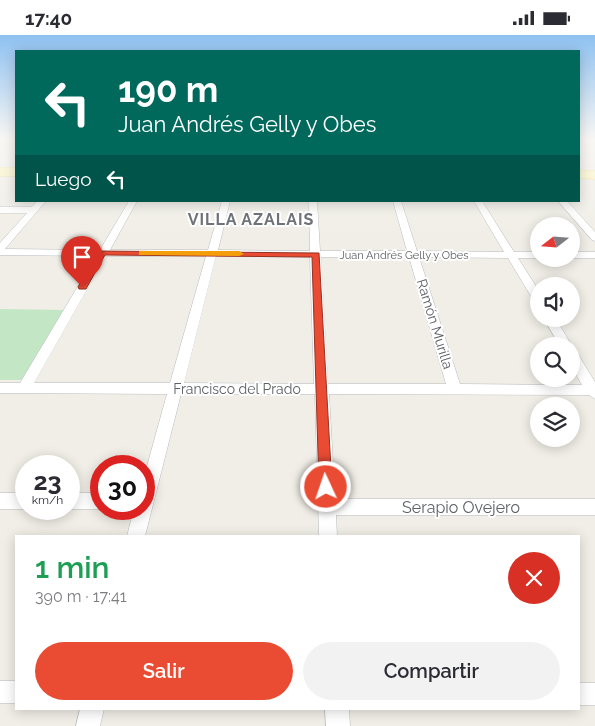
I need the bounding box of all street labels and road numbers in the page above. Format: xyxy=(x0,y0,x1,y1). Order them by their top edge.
street label: Juan Andrés Gelly y Obes xyxy=(339,249,469,262)
street label: Ramón Murilla xyxy=(414,277,456,371)
street label: Francisco del Prado xyxy=(173,381,301,397)
street label: Serapio Ovejero xyxy=(402,498,520,517)

